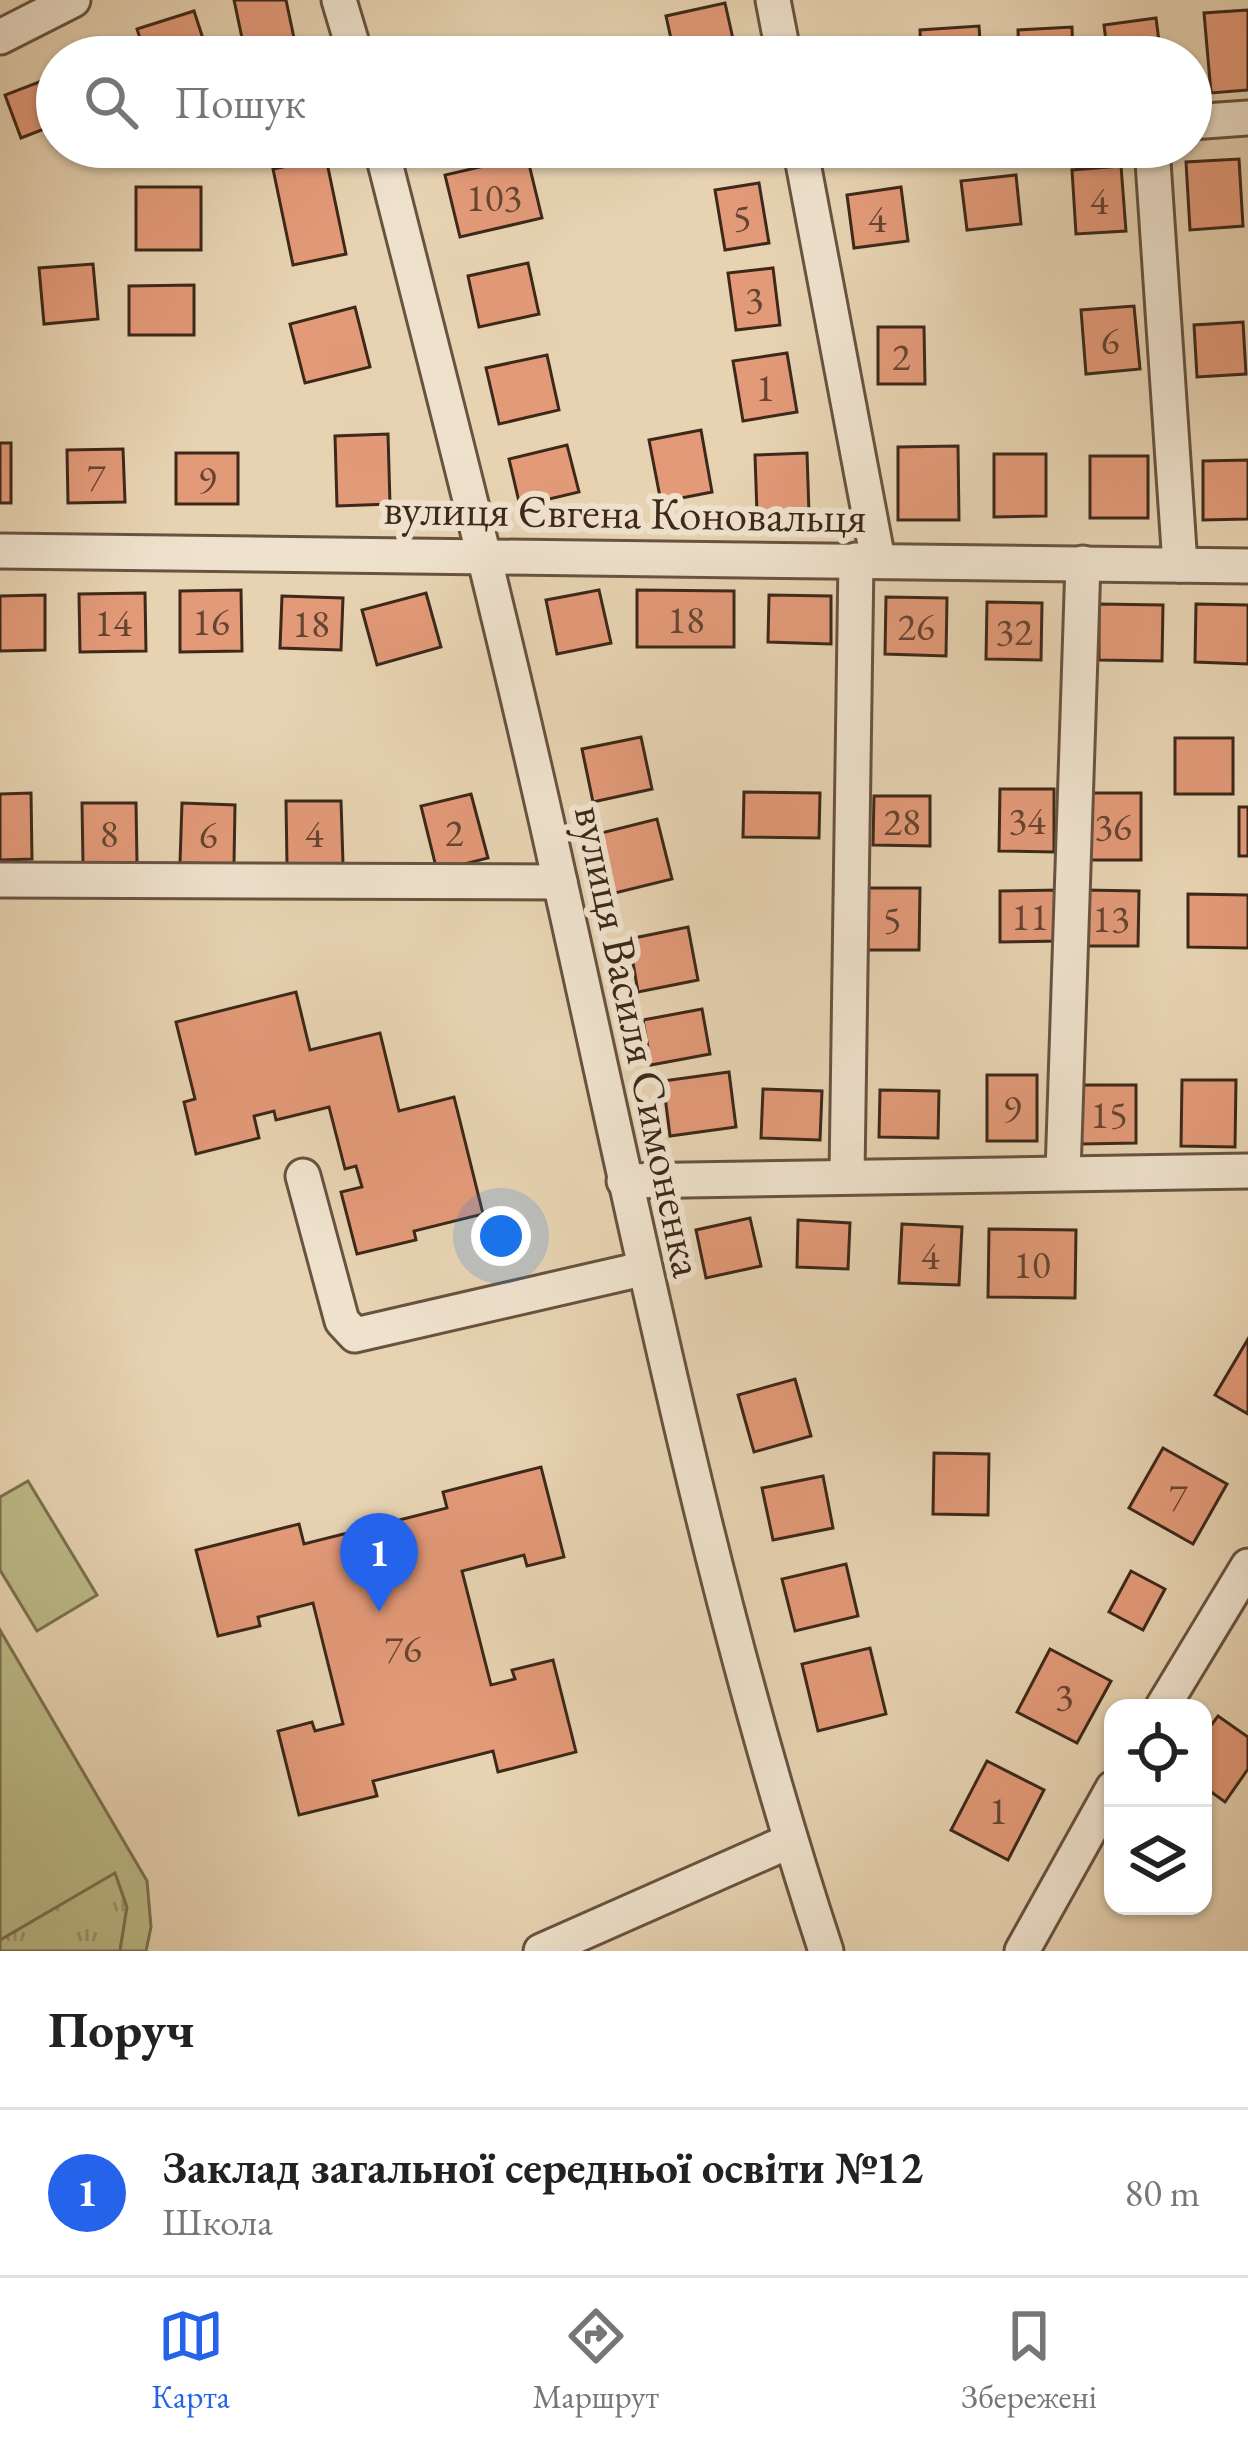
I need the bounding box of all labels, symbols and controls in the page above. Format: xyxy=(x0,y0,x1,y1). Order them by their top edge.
search box xyxy=(36,36,1212,168)
icon: search xyxy=(78,69,144,135)
text: Пошук xyxy=(174,73,306,131)
house number: 103 xyxy=(466,172,522,223)
house number: 4 xyxy=(1090,175,1109,226)
house number: 5 xyxy=(733,192,751,243)
house number: 4 xyxy=(868,193,887,244)
house number: 3 xyxy=(745,274,763,325)
house number: 6 xyxy=(1101,315,1119,366)
house number: 2 xyxy=(892,331,911,382)
house number: 1 xyxy=(756,362,774,413)
house number: 7 xyxy=(87,451,106,502)
house number: 9 xyxy=(198,454,217,505)
street label: вулиця Євгена Коновальця xyxy=(383,479,867,545)
house number: 18 xyxy=(667,594,705,645)
house number: 16 xyxy=(192,596,230,647)
house number: 14 xyxy=(94,597,132,648)
house number: 18 xyxy=(292,598,330,649)
house number: 26 xyxy=(897,601,935,652)
house number: 32 xyxy=(995,606,1033,657)
house number: 34 xyxy=(1008,795,1046,846)
house number: 28 xyxy=(883,796,921,847)
street label: вулиця Василя Симоненка xyxy=(562,800,718,1282)
house number: 36 xyxy=(1094,801,1132,852)
house number: 2 xyxy=(445,807,464,858)
house number: 8 xyxy=(100,808,118,859)
house number: 4 xyxy=(305,808,324,859)
house number: 6 xyxy=(199,809,217,860)
house number: 11 xyxy=(1011,891,1049,942)
house number: 13 xyxy=(1092,893,1130,944)
house number: 5 xyxy=(883,894,901,945)
house number: 9 xyxy=(1003,1083,1022,1134)
house number: 15 xyxy=(1090,1089,1128,1140)
your location xyxy=(471,1206,531,1266)
house number: 4 xyxy=(921,1230,940,1281)
house number: 10 xyxy=(1013,1239,1051,1290)
house number: 7 xyxy=(1169,1471,1188,1522)
pin: 1 xyxy=(340,1513,418,1612)
house number: 76 xyxy=(384,1623,422,1674)
house number: 3 xyxy=(1055,1671,1073,1722)
map controls xyxy=(1104,1699,1212,1915)
button: locate xyxy=(1104,1699,1212,1807)
house number: 1 xyxy=(989,1785,1007,1836)
button: layers xyxy=(1104,1807,1212,1915)
text: Поруч xyxy=(48,1996,194,2062)
text: Заклад загальної середньої освіти №12 xyxy=(162,2138,923,2196)
text: 1 xyxy=(77,2167,97,2218)
text: 80 m xyxy=(1124,2167,1200,2218)
text: Школа xyxy=(162,2196,273,2247)
tab: Карта xyxy=(151,2303,230,2418)
tab: Маршрут xyxy=(532,2303,659,2418)
tab: Збережені xyxy=(961,2303,1097,2418)

